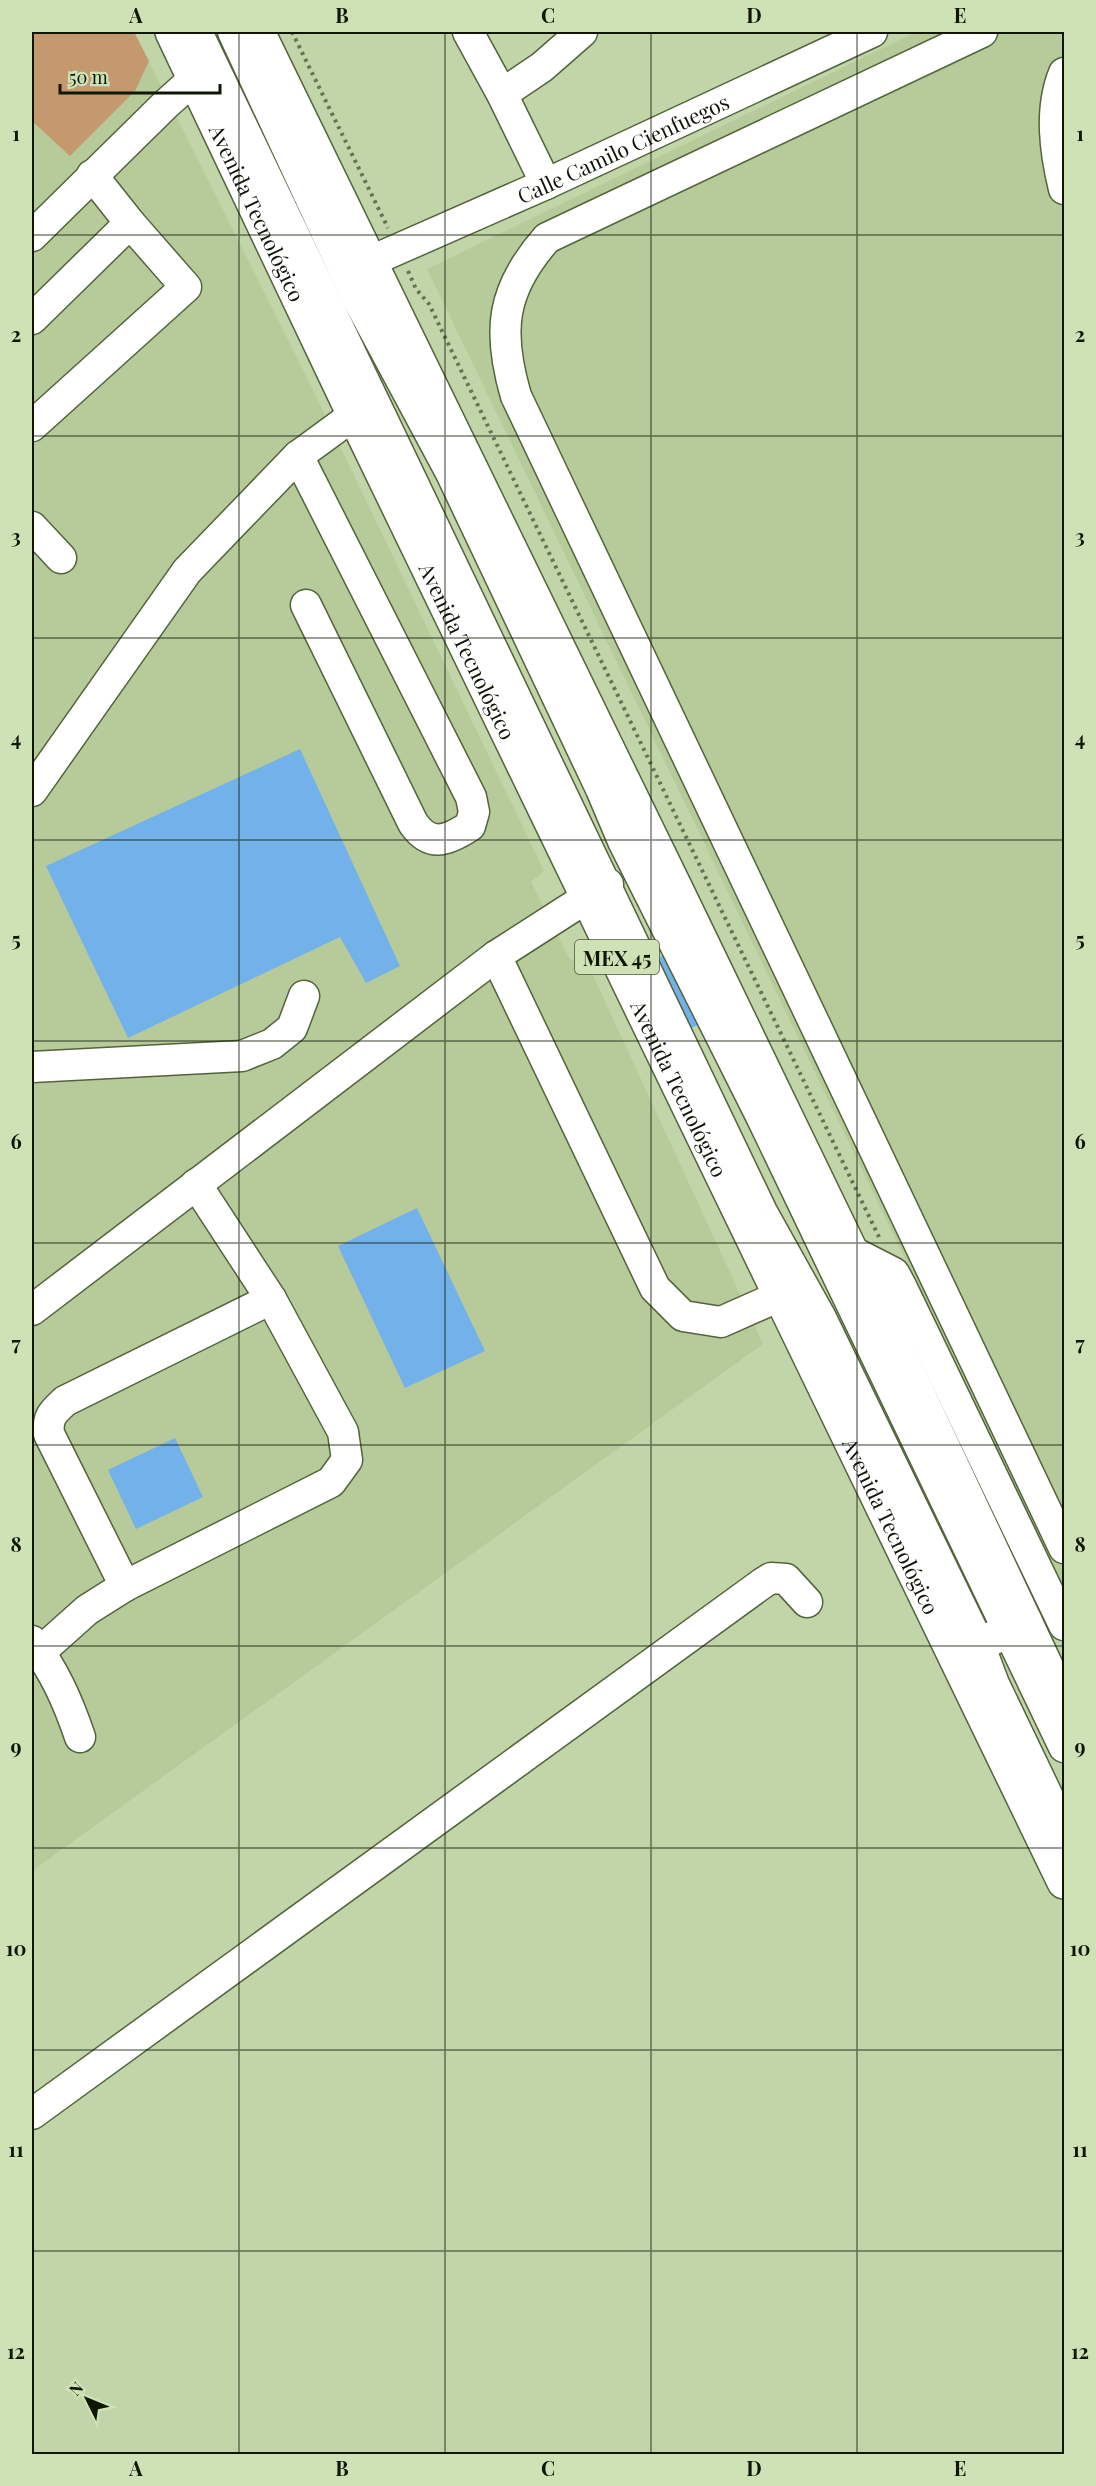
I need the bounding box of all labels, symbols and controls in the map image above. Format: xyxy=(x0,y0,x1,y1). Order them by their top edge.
text: A xyxy=(128,1,143,28)
text: B xyxy=(335,1,349,28)
text: C xyxy=(541,1,555,28)
text: D xyxy=(746,1,762,28)
text: E xyxy=(954,1,966,28)
scale bar xyxy=(60,57,220,95)
text: 50 m xyxy=(69,65,108,89)
street label: Calle Camilo Cienfuegos xyxy=(513,87,733,209)
text: 1 xyxy=(12,119,20,146)
street label: Avenida Tecnológico xyxy=(203,119,312,306)
text: 1 xyxy=(1076,119,1084,146)
text: 2 xyxy=(11,320,21,347)
text: 2 xyxy=(1075,320,1085,347)
text: 3 xyxy=(11,522,21,549)
text: 3 xyxy=(1075,522,1085,549)
street label: Avenida Tecnológico xyxy=(413,557,523,744)
text: 4 xyxy=(11,724,21,751)
text: 4 xyxy=(1075,724,1085,751)
text: 5 xyxy=(11,925,21,952)
text: 5 xyxy=(1075,925,1085,952)
road number: MEX 45 xyxy=(575,940,659,974)
street label: Avenida Tecnológico xyxy=(625,994,734,1181)
text: 6 xyxy=(10,1127,22,1154)
text: 6 xyxy=(1074,1127,1086,1154)
text: 7 xyxy=(11,1329,21,1356)
text: 7 xyxy=(1075,1329,1085,1356)
street label: Avenida Tecnológico xyxy=(836,1432,946,1619)
text: 8 xyxy=(10,1530,22,1557)
text: 8 xyxy=(1074,1530,1086,1557)
text: 9 xyxy=(10,1732,22,1759)
text: 9 xyxy=(1074,1732,1086,1759)
text: 10 xyxy=(6,1934,26,1961)
text: 10 xyxy=(1070,1934,1090,1961)
text: 11 xyxy=(8,2135,24,2162)
text: 11 xyxy=(1072,2135,1088,2162)
text: 12 xyxy=(7,2337,25,2364)
text: 12 xyxy=(1071,2337,1089,2364)
north arrow xyxy=(57,2369,117,2429)
text: N xyxy=(64,2377,88,2400)
text: A xyxy=(128,2454,143,2481)
text: B xyxy=(335,2454,349,2481)
text: C xyxy=(541,2454,555,2481)
text: D xyxy=(746,2454,762,2481)
text: E xyxy=(954,2454,966,2481)

